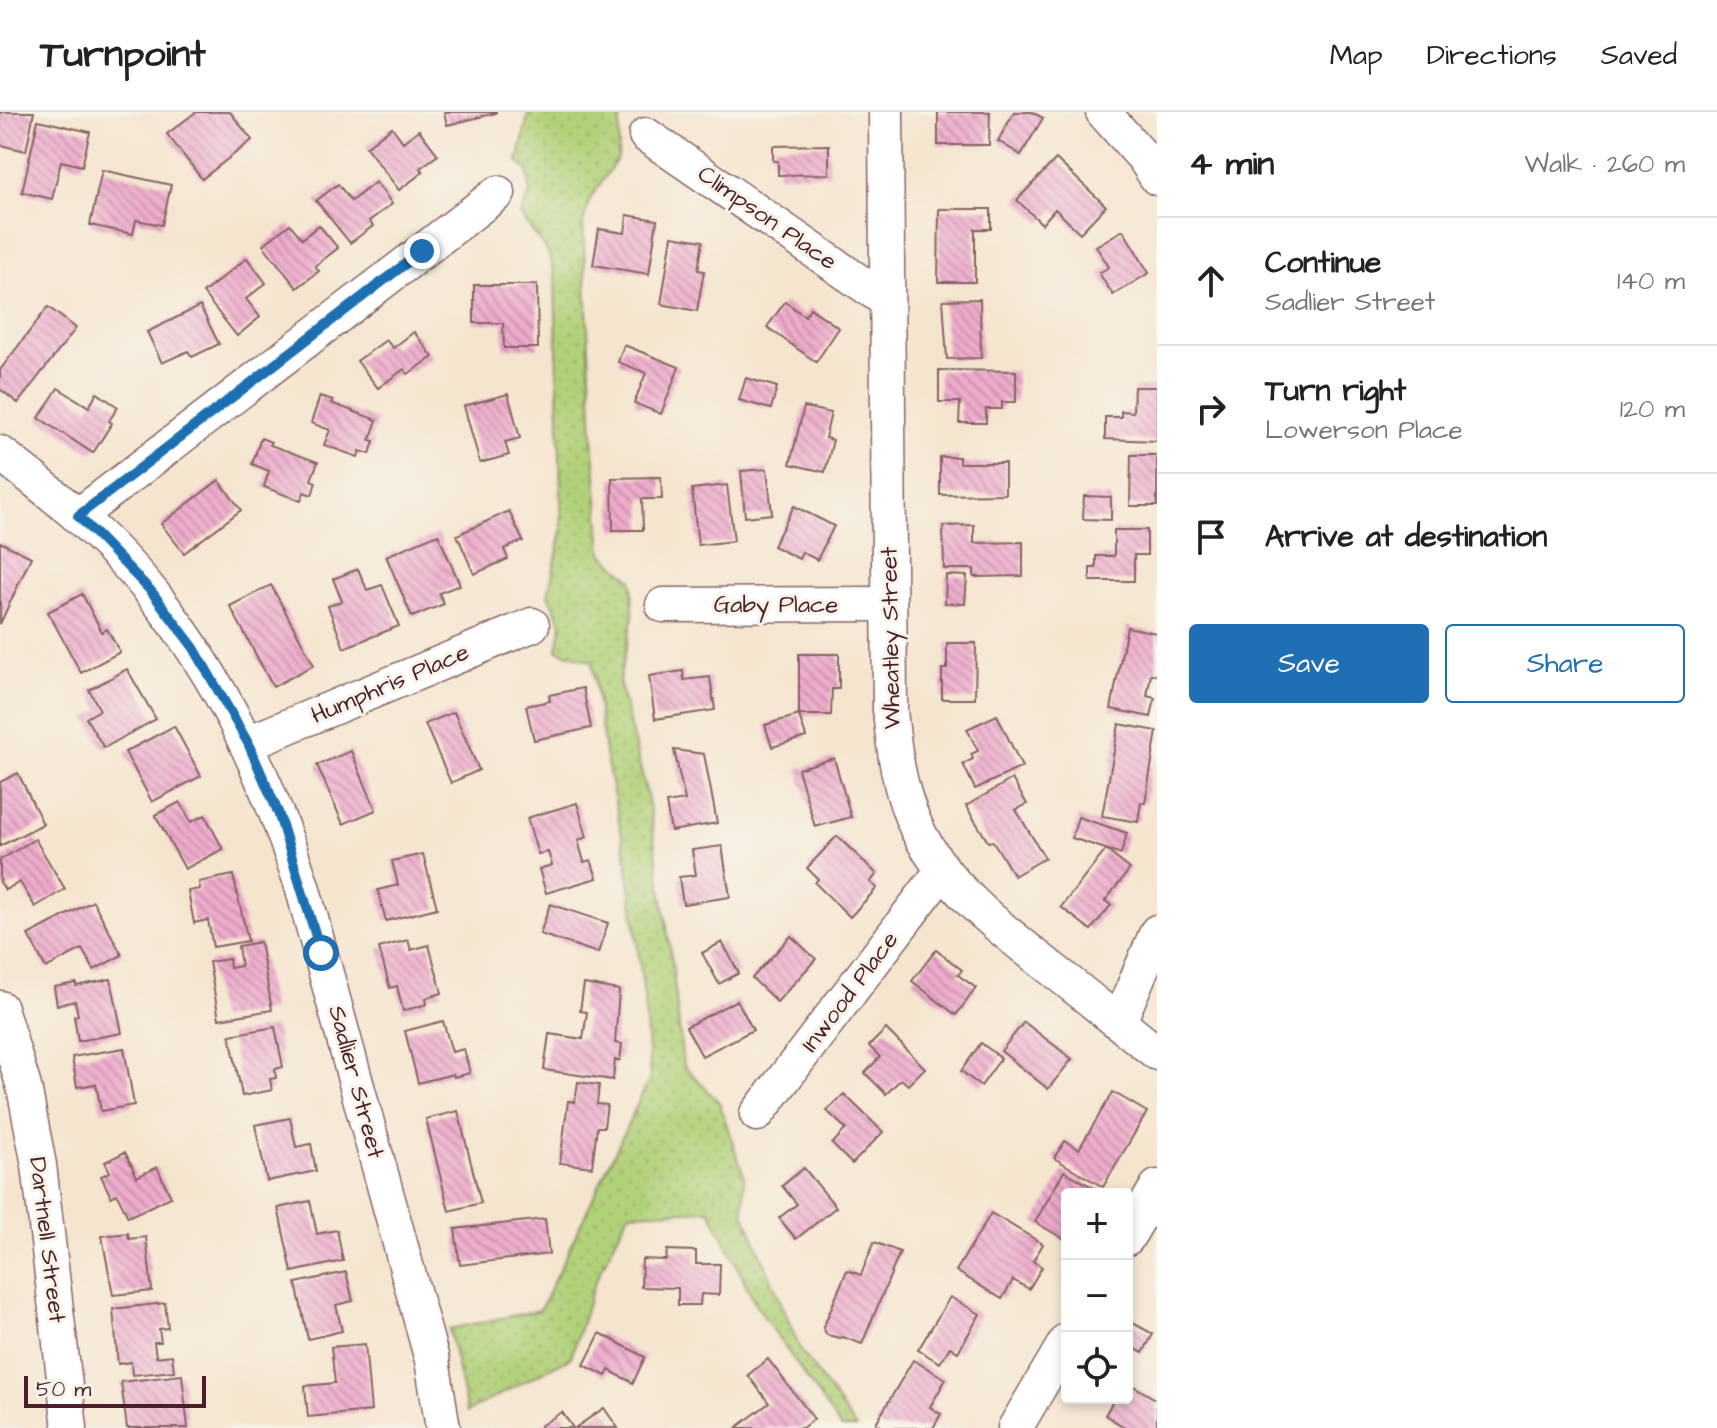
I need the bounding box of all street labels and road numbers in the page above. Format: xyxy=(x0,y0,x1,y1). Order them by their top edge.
street label: Climpson Place xyxy=(690,157,844,279)
street label: Wheatley Street xyxy=(872,546,911,730)
street label: Gaby Place xyxy=(714,588,838,623)
street label: Humphris Place xyxy=(306,635,474,733)
street label: Inwood Place xyxy=(793,924,907,1060)
street label: Sadlier Street xyxy=(319,1002,393,1163)
street label: Dartnell Street xyxy=(20,1155,74,1325)

